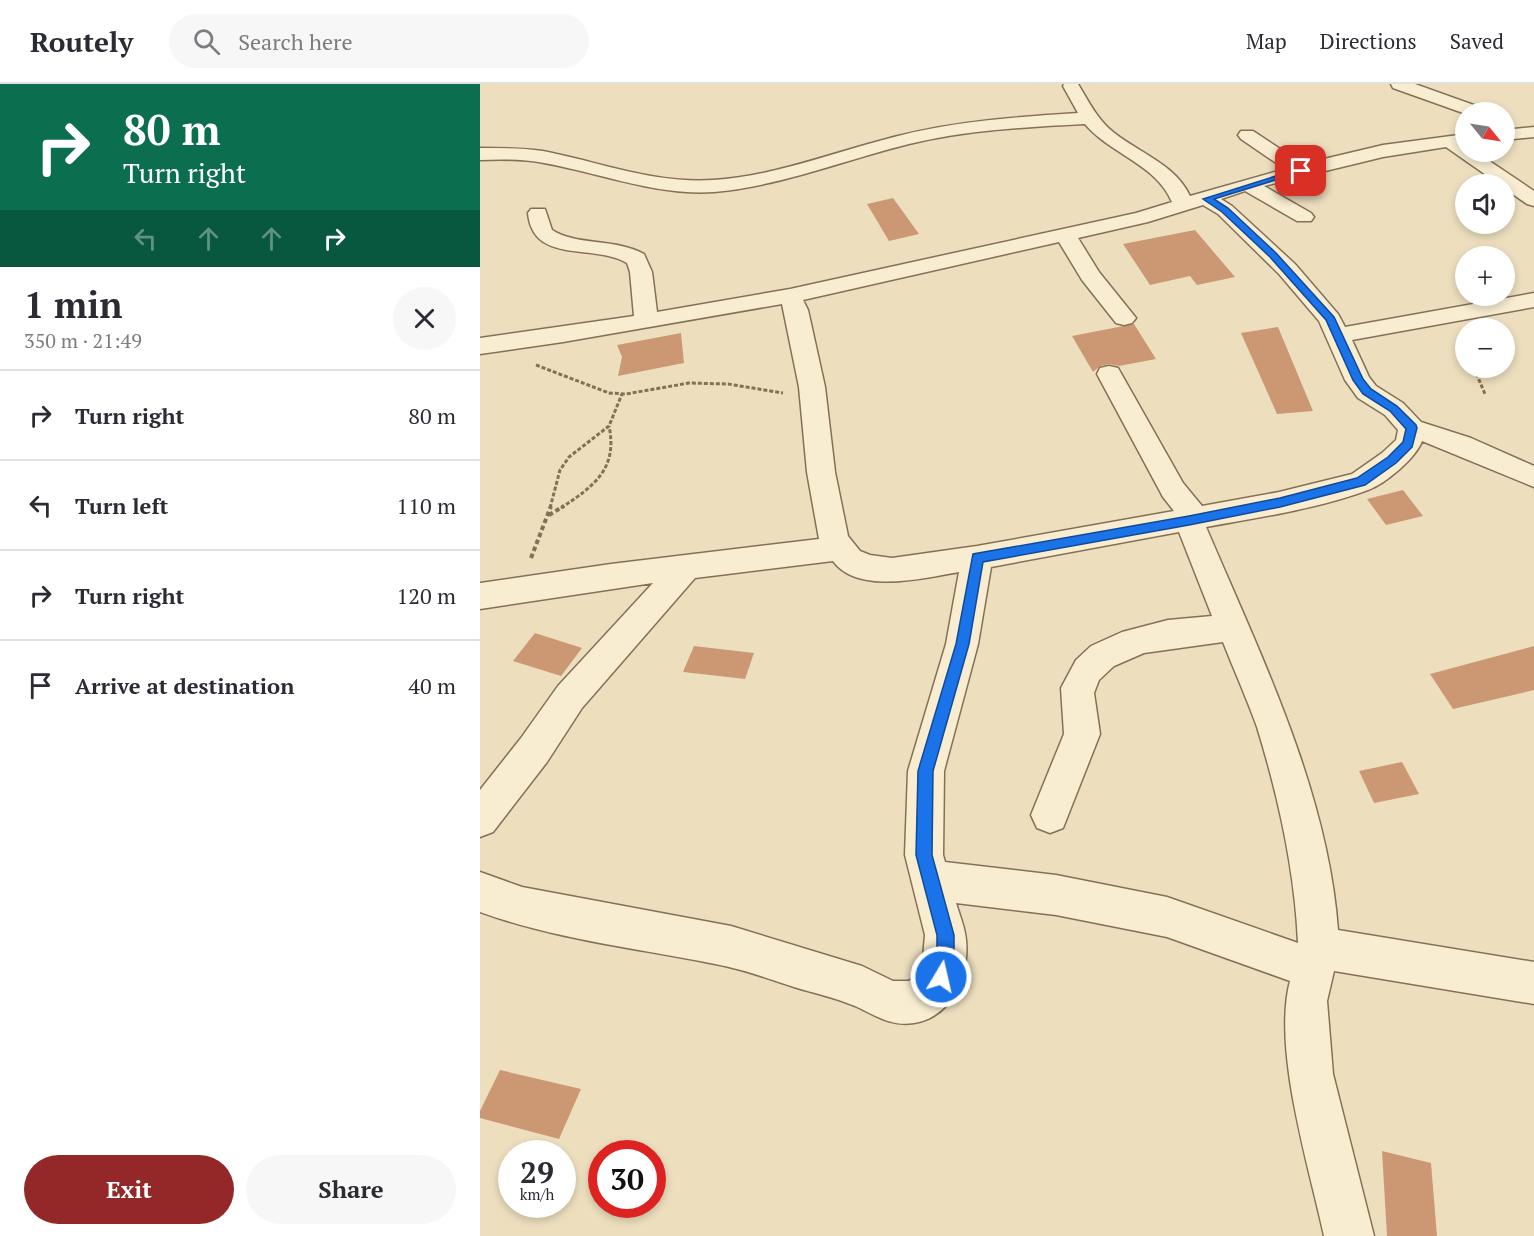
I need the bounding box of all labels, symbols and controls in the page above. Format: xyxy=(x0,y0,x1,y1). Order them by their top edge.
search box xyxy=(169,14,589,68)
text: Routely xyxy=(30,23,133,60)
icon: search xyxy=(190,25,223,58)
text: Search here xyxy=(238,27,353,56)
text: Map xyxy=(1246,27,1287,55)
text: Directions xyxy=(1320,27,1417,55)
text: Saved xyxy=(1450,27,1504,55)
text: 80 m xyxy=(123,101,221,157)
north arrow xyxy=(1455,102,1515,162)
map controls xyxy=(1455,102,1515,378)
icon: right xyxy=(24,108,102,186)
pin xyxy=(1275,145,1326,196)
icon: arrive xyxy=(1284,154,1317,187)
text: Turn right xyxy=(123,155,246,191)
button: sound xyxy=(1455,174,1515,234)
icon: left xyxy=(129,222,162,255)
icon: ahead xyxy=(192,222,225,255)
icon: ahead xyxy=(255,222,288,255)
icon: right xyxy=(318,222,351,255)
button: + xyxy=(1455,246,1515,306)
text: 1 min xyxy=(24,281,122,328)
button: close xyxy=(393,287,456,350)
button: − xyxy=(1455,318,1515,378)
text: 350 m · 21:49 xyxy=(24,327,142,354)
icon: right xyxy=(24,399,57,432)
text: Turn right xyxy=(75,401,184,430)
text: 80 m xyxy=(408,401,456,430)
icon: left xyxy=(24,489,57,522)
text: Turn left xyxy=(75,491,168,520)
text: 110 m xyxy=(396,491,456,520)
icon: right xyxy=(24,579,57,612)
text: Turn right xyxy=(75,581,184,610)
text: 120 m xyxy=(396,581,456,610)
icon: arrive xyxy=(24,669,57,702)
text: Arrive at destination xyxy=(75,671,294,700)
text: 40 m xyxy=(408,671,456,700)
position arrow xyxy=(909,945,973,1009)
speed limit sign: 30 xyxy=(588,1140,666,1218)
text: 29 xyxy=(520,1152,554,1192)
button: Exit xyxy=(24,1155,234,1224)
button: Share xyxy=(246,1155,456,1224)
text: km/h xyxy=(520,1184,554,1204)

